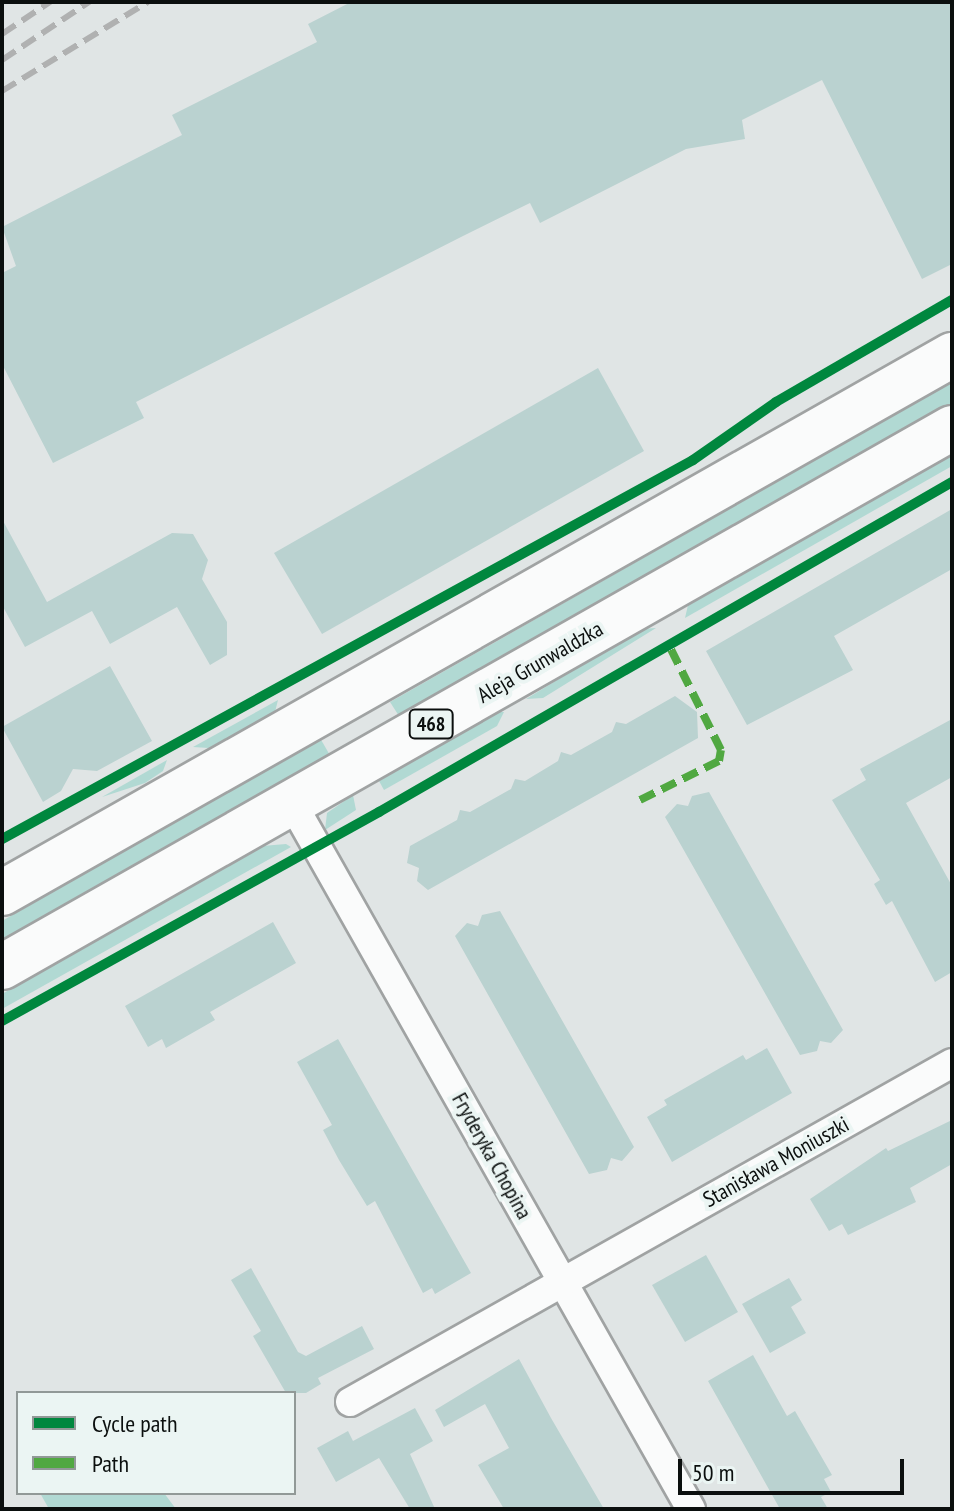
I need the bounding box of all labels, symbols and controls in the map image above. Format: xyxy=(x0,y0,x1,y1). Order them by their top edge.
street label: Aleja Grunwaldzka xyxy=(473,615,607,709)
road number: 468 xyxy=(407,708,455,740)
street label: Fryderyka Chopina xyxy=(446,1088,538,1224)
street label: Stanisława Moniuszki xyxy=(698,1111,854,1213)
legend xyxy=(16,1391,296,1495)
text: Cycle path xyxy=(92,1408,178,1439)
scale bar xyxy=(682,1443,908,1493)
text: Path xyxy=(92,1448,129,1479)
text: 50 m xyxy=(692,1457,734,1488)

